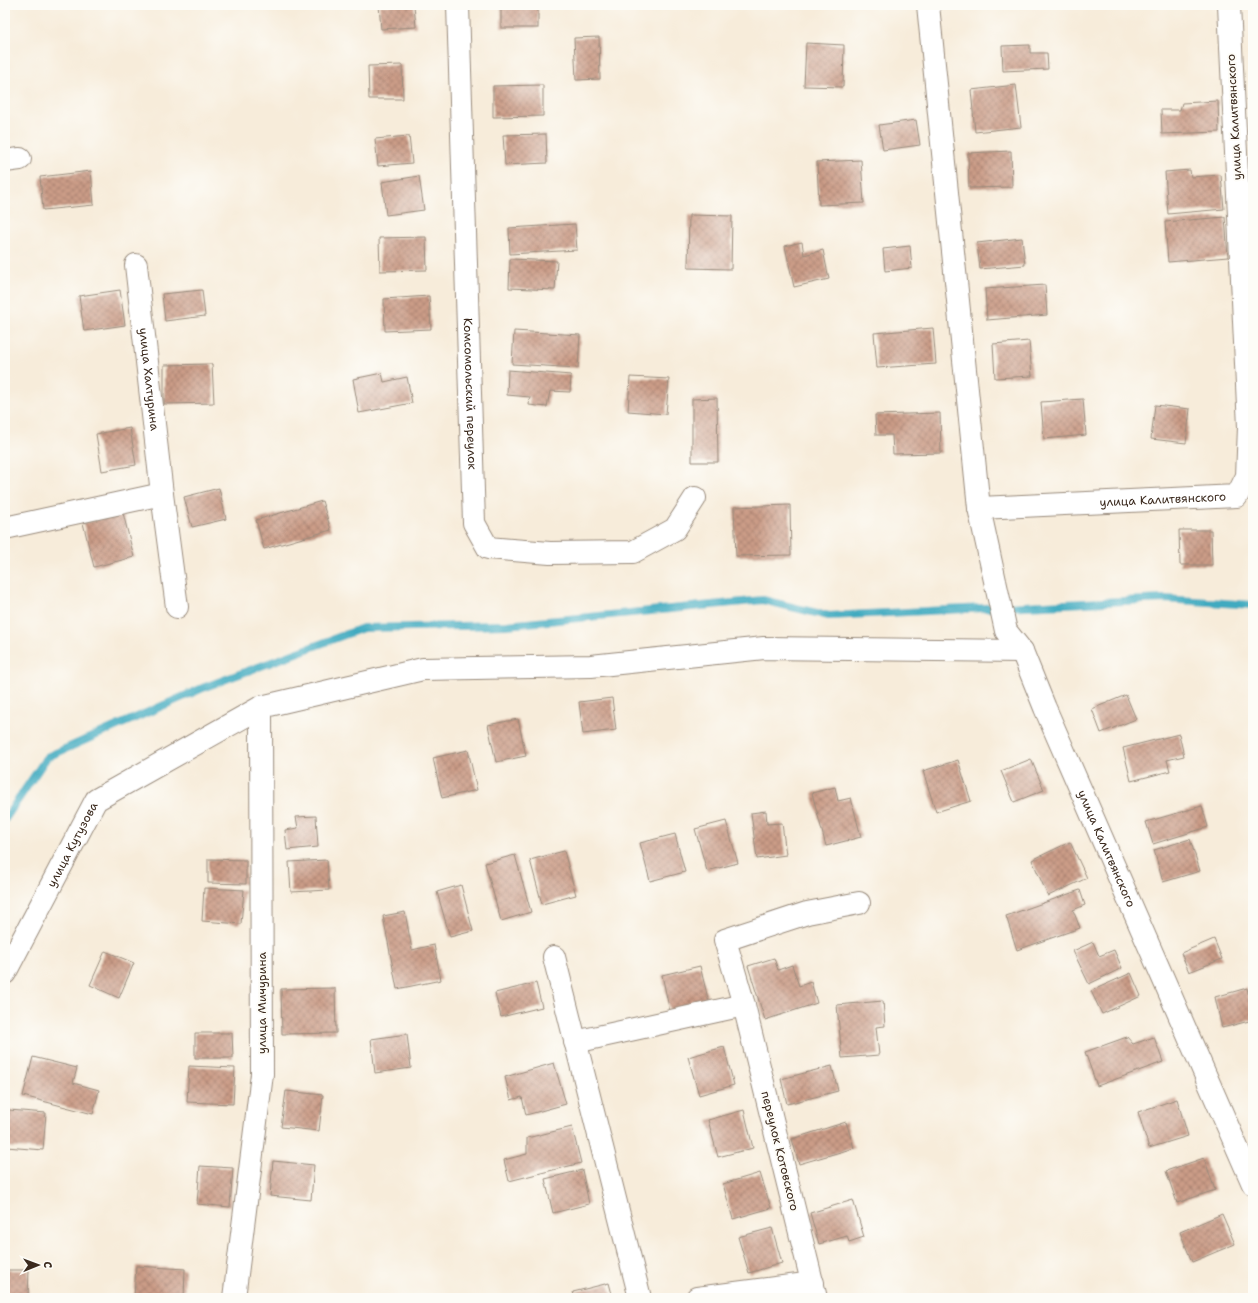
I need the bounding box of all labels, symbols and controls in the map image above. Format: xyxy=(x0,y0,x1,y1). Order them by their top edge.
street label: улица Калитвянского xyxy=(1223,53,1245,181)
street label: Комсомольский переулок xyxy=(460,318,480,471)
street label: улица Халтурина xyxy=(135,327,163,432)
street label: улица Калитвянского xyxy=(1099,489,1226,510)
street label: улица Калитвянского xyxy=(1074,787,1139,910)
street label: улица Кутузова xyxy=(43,799,102,890)
street label: улица Мичурина xyxy=(254,952,270,1054)
street label: переулок Котовского xyxy=(757,1089,803,1213)
north arrow xyxy=(18,1245,58,1285)
text: С xyxy=(40,1261,55,1269)

